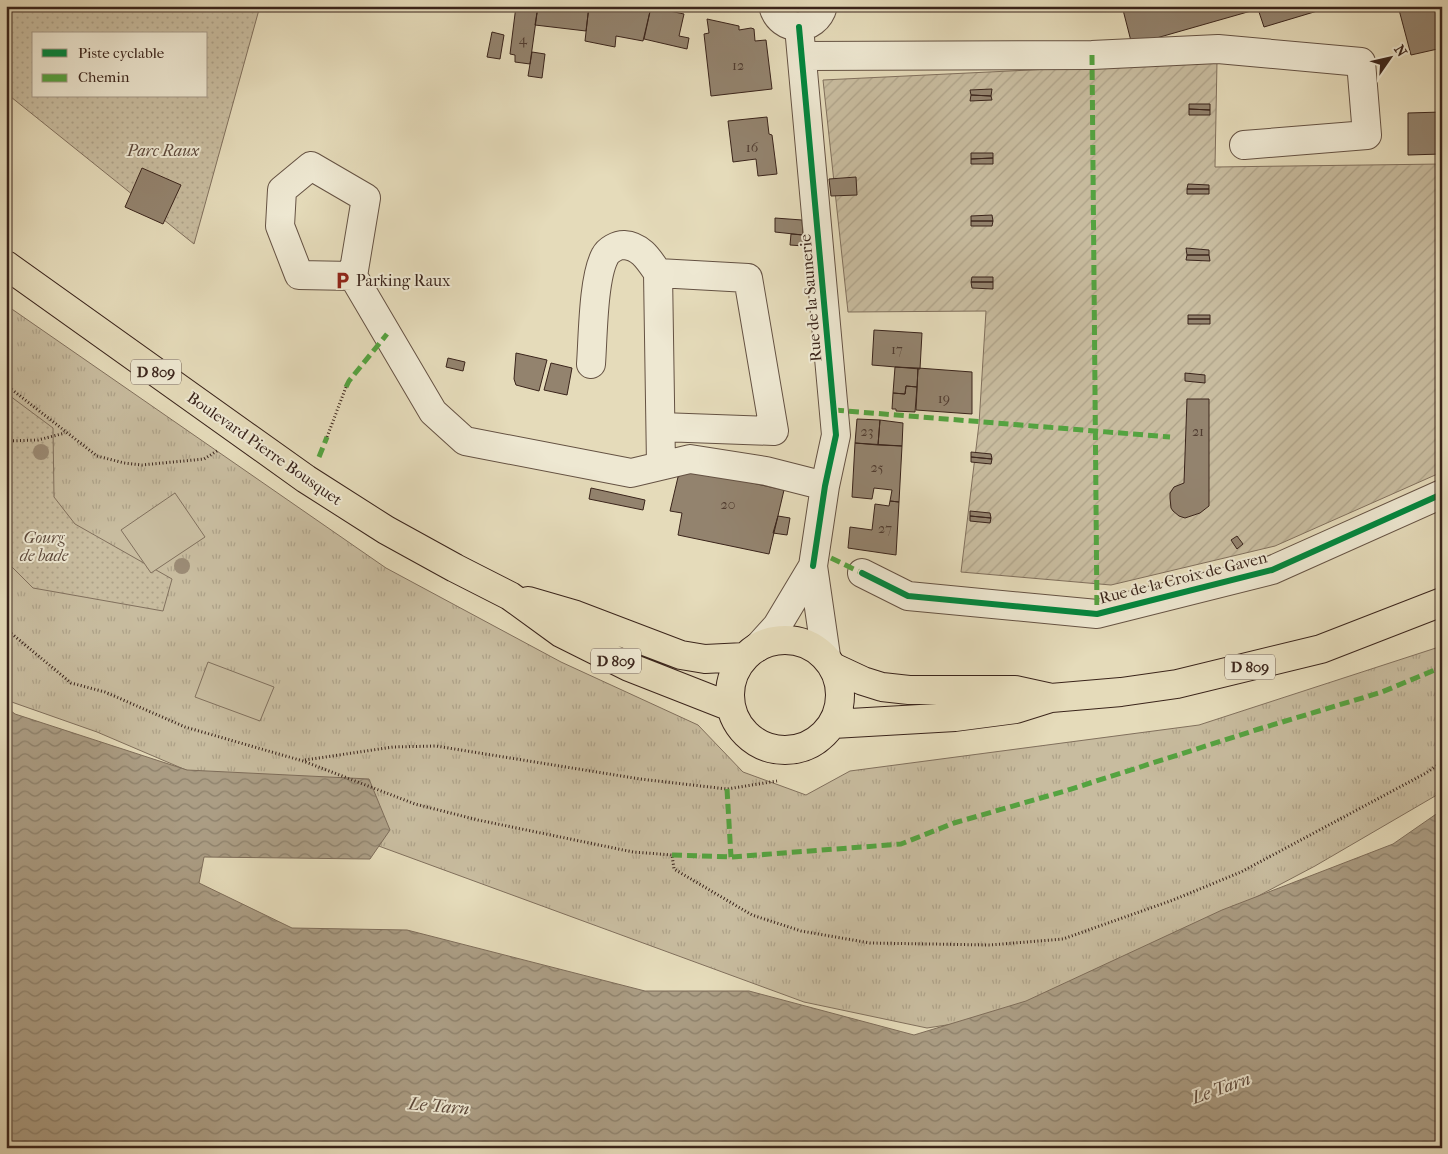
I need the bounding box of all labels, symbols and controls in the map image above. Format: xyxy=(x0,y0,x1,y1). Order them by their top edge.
house number: 4 xyxy=(519,31,528,48)
legend xyxy=(32,32,208,98)
north arrow xyxy=(1366,32,1416,82)
text: N xyxy=(1390,42,1411,60)
text: Piste cyclable xyxy=(78,44,165,62)
house number: 12 xyxy=(732,57,744,74)
text: Chemin xyxy=(78,68,130,86)
house number: 16 xyxy=(746,139,759,156)
park label: Parc Raux xyxy=(126,141,200,160)
street label: Rue de la Saunerie xyxy=(795,233,826,363)
parking icon: Parking Raux xyxy=(332,270,352,290)
place label: Parking Raux xyxy=(356,271,451,290)
house number: 17 xyxy=(891,341,903,358)
road number: D 809 xyxy=(131,360,181,384)
street label: Boulevard Pierre Bousquet xyxy=(184,388,346,509)
house number: 19 xyxy=(938,390,950,407)
house number: 23 xyxy=(861,423,873,440)
house number: 21 xyxy=(1192,423,1204,440)
house number: 25 xyxy=(870,459,884,476)
house number: 20 xyxy=(721,496,735,513)
house number: 27 xyxy=(878,520,892,537)
park label: Gourg de bade xyxy=(20,528,69,565)
street label: Rue de la Croix de Gaven xyxy=(1097,547,1270,608)
road number: D 809 xyxy=(591,648,641,674)
road number: D 809 xyxy=(1225,654,1275,680)
water label: Le Tarn xyxy=(1187,1068,1253,1109)
water label: Le Tarn xyxy=(406,1093,470,1120)

